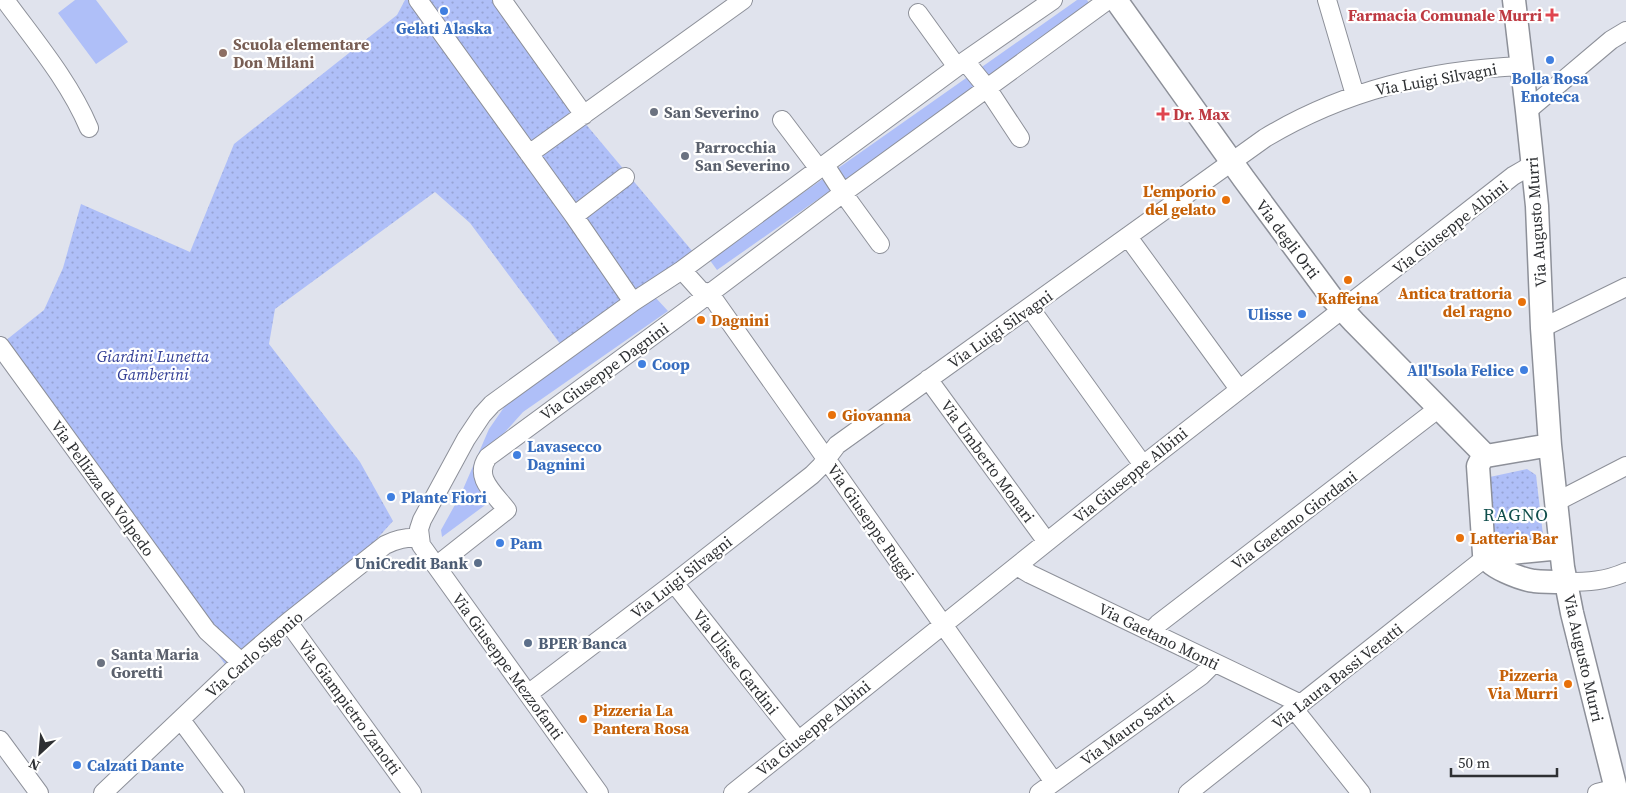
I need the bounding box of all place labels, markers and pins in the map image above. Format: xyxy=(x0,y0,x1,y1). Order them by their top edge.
place label: Farmacia Comunale Murri xyxy=(1348,4,1542,26)
marker: Gelati Alaska xyxy=(438,5,450,17)
marker: Farmacia Comunale Murri xyxy=(1546,9,1558,21)
place label: Gelati Alaska xyxy=(396,17,492,39)
place label: Scuola elementare Don Milani xyxy=(233,33,369,73)
marker: Scuola elementare Don Milani xyxy=(217,47,229,59)
marker: Bolla Rosa Enoteca xyxy=(1544,54,1556,66)
place label: Bolla Rosa Enoteca xyxy=(1512,67,1589,107)
place label: San Severino xyxy=(664,101,759,123)
place label: Dr. Max xyxy=(1173,103,1230,125)
marker: San Severino xyxy=(648,106,660,118)
marker: Dr. Max xyxy=(1157,108,1169,120)
place label: Parrocchia San Severino xyxy=(695,136,790,176)
marker: Parrocchia San Severino xyxy=(679,150,691,162)
place label: L'emporio del gelato xyxy=(1143,180,1216,220)
marker: L'emporio del gelato xyxy=(1220,194,1232,206)
marker: Kaffeina xyxy=(1342,274,1354,286)
place label: Antica trattoria del ragno xyxy=(1398,282,1512,322)
place label: Kaffeina xyxy=(1317,287,1379,309)
marker: Antica trattoria del ragno xyxy=(1516,296,1528,308)
place label: Ulisse xyxy=(1247,303,1292,325)
marker: Ulisse xyxy=(1296,308,1308,320)
place label: Dagnini xyxy=(711,309,769,331)
marker: Dagnini xyxy=(695,314,707,326)
place label: Coop xyxy=(652,353,690,375)
marker: Coop xyxy=(636,358,648,370)
place label: All'Isola Felice xyxy=(1407,359,1514,381)
marker: All'Isola Felice xyxy=(1518,364,1530,376)
place label: Giovanna xyxy=(842,404,912,426)
marker: Giovanna xyxy=(826,409,838,421)
place label: Lavasecco Dagnini xyxy=(527,435,602,475)
marker: Lavasecco Dagnini xyxy=(511,449,523,461)
place label: Plante Fiori xyxy=(401,486,487,508)
marker: Plante Fiori xyxy=(385,491,397,503)
place label: Latteria Bar xyxy=(1470,527,1559,549)
place label: Pam xyxy=(510,532,543,554)
marker: Latteria Bar xyxy=(1454,532,1466,544)
marker: Pam xyxy=(494,537,506,549)
place label: UniCredit Bank xyxy=(354,552,468,574)
marker: UniCredit Bank xyxy=(472,557,484,569)
place label: BPER Banca xyxy=(538,632,628,654)
marker: BPER Banca xyxy=(522,637,534,649)
place label: Santa Maria Goretti xyxy=(111,643,200,683)
marker: Santa Maria Goretti xyxy=(95,657,107,669)
place label: Pizzeria Via Murri xyxy=(1488,664,1558,704)
marker: Pizzeria Via Murri xyxy=(1562,678,1574,690)
place label: Pizzeria La Pantera Rosa xyxy=(593,699,690,739)
marker: Pizzeria La Pantera Rosa xyxy=(577,713,589,725)
place label: Calzati Dante xyxy=(87,754,184,776)
marker: Calzati Dante xyxy=(71,759,83,771)

